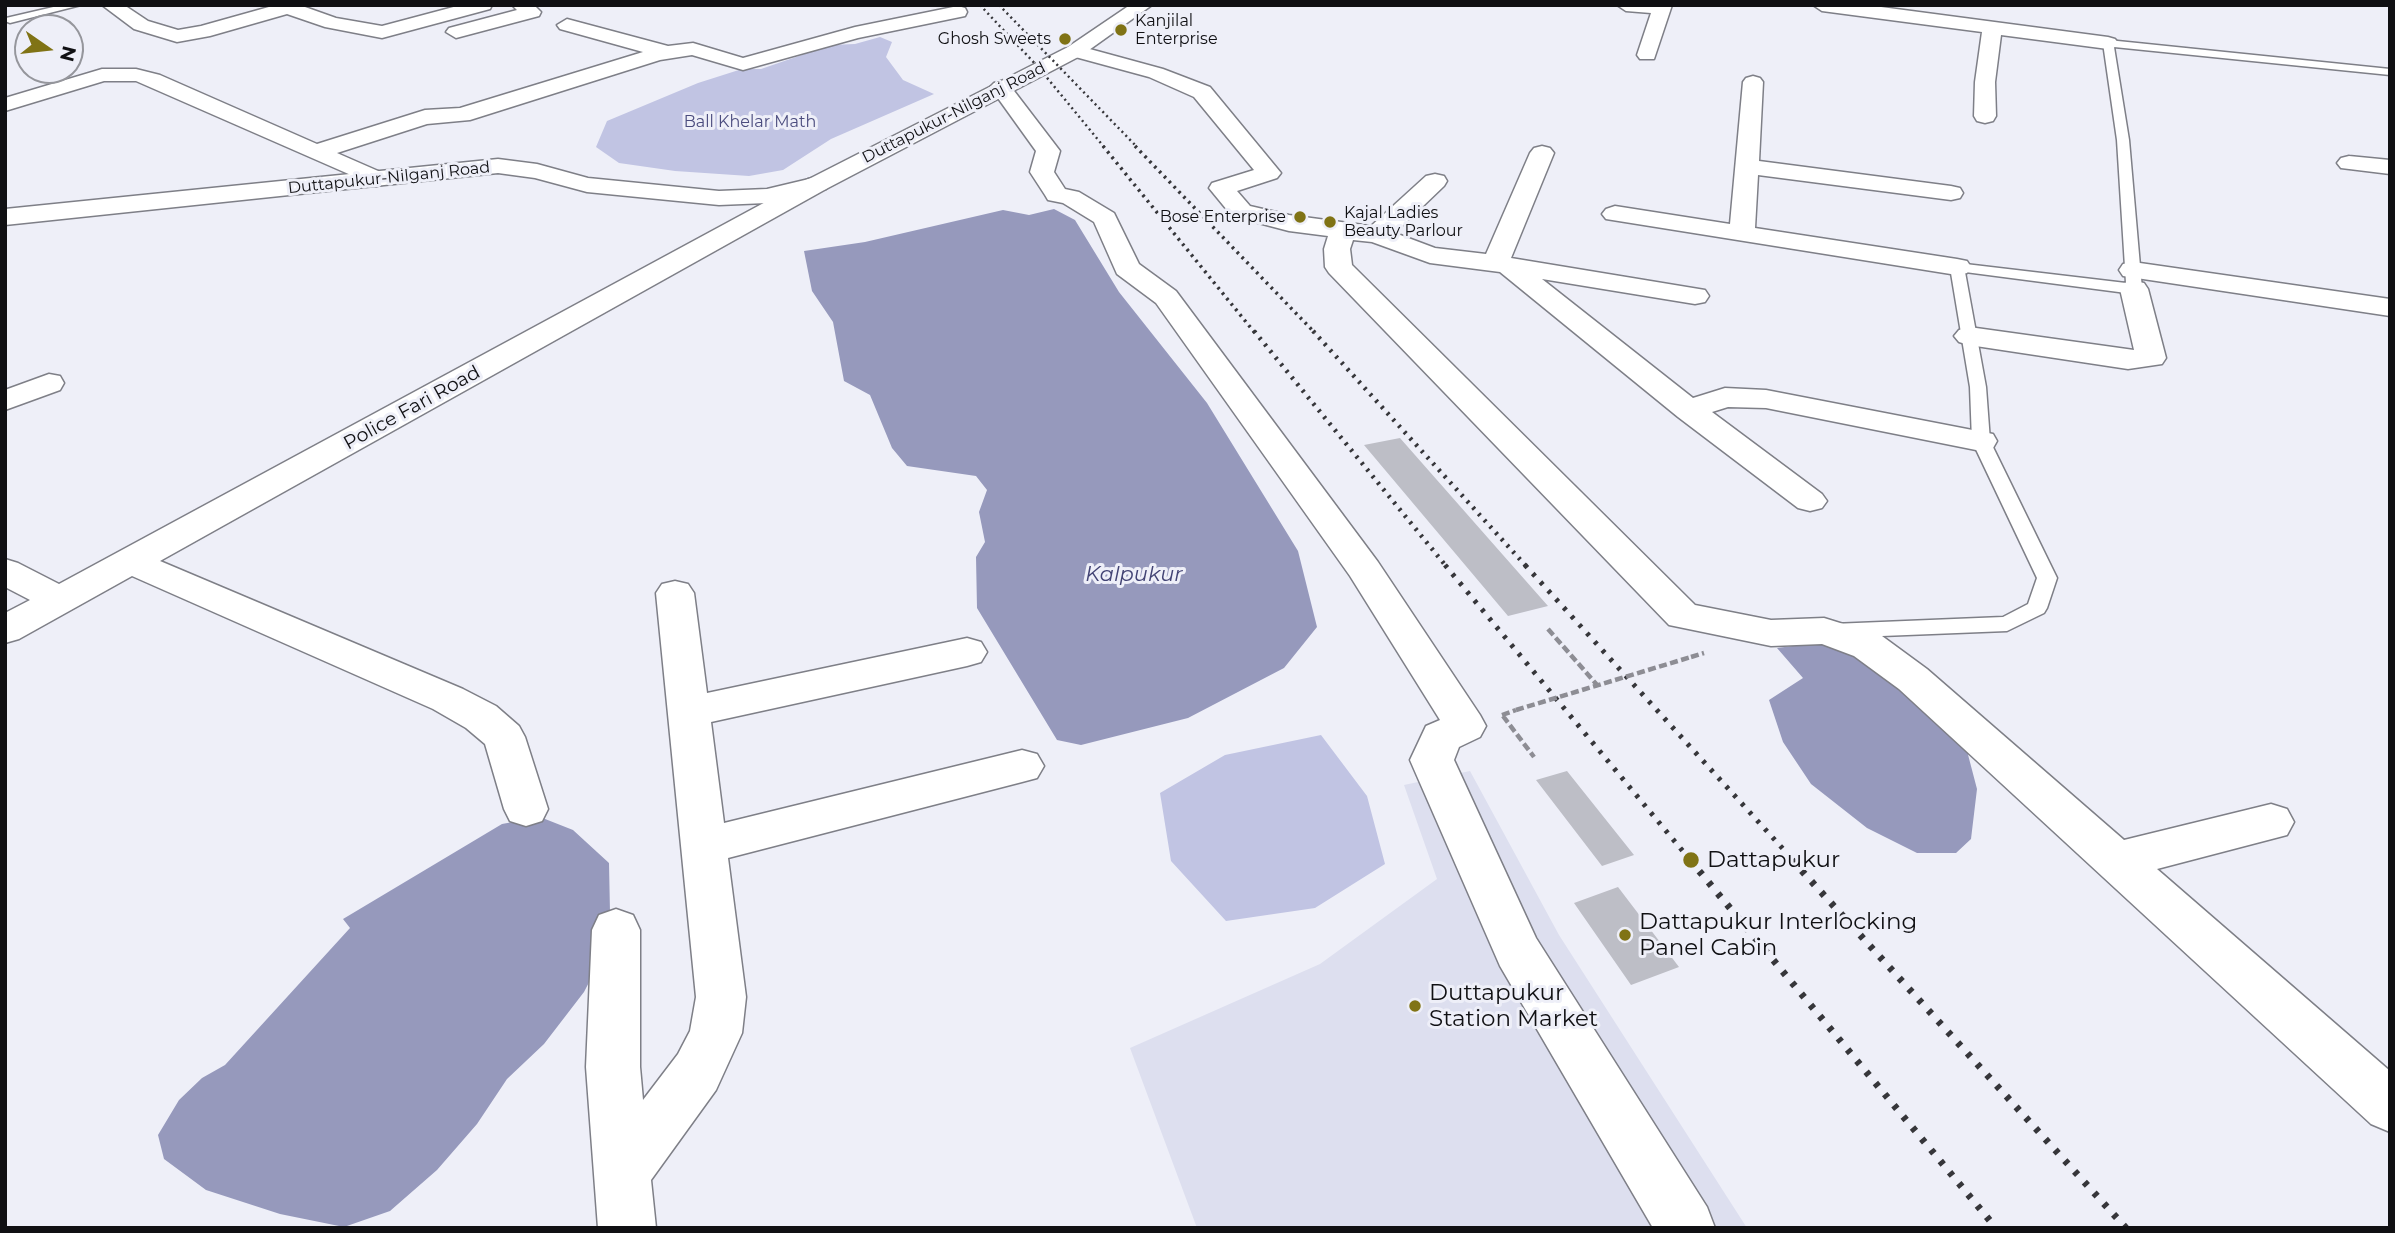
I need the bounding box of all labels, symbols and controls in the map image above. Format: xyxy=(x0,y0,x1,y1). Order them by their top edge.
place label: Kanjilal Enterprise xyxy=(1135,11,1218,49)
north arrow xyxy=(14,14,84,84)
marker: Kanjilal Enterprise xyxy=(1113,22,1129,38)
place label: Ghosh Sweets xyxy=(938,29,1051,49)
marker: Ghosh Sweets xyxy=(1057,31,1073,47)
text: N xyxy=(55,43,81,64)
street label: Duttapukur-Nilganj Road xyxy=(859,58,1049,168)
park label: Ball Khelar Math xyxy=(684,112,816,132)
street label: Duttapukur-Nilganj Road xyxy=(287,158,491,198)
place label: Kajal Ladies Beauty Parlour xyxy=(1344,203,1463,241)
place label: Bose Enterprise xyxy=(1160,207,1286,227)
marker: Bose Enterprise xyxy=(1292,209,1308,225)
marker: Kajal Ladies Beauty Parlour xyxy=(1322,214,1338,230)
street label: Police Fari Road xyxy=(340,361,484,455)
water label: Kalpukur xyxy=(1085,562,1183,588)
place label: Dattapukur xyxy=(1707,846,1840,874)
marker: Dattapukur xyxy=(1681,850,1701,870)
place label: Dattapukur Interlocking Panel Cabin xyxy=(1639,908,1917,962)
marker: Dattapukur Interlocking Panel Cabin xyxy=(1617,927,1633,943)
place label: Duttapukur Station Market xyxy=(1429,979,1598,1033)
marker: Duttapukur Station Market xyxy=(1407,998,1423,1014)

